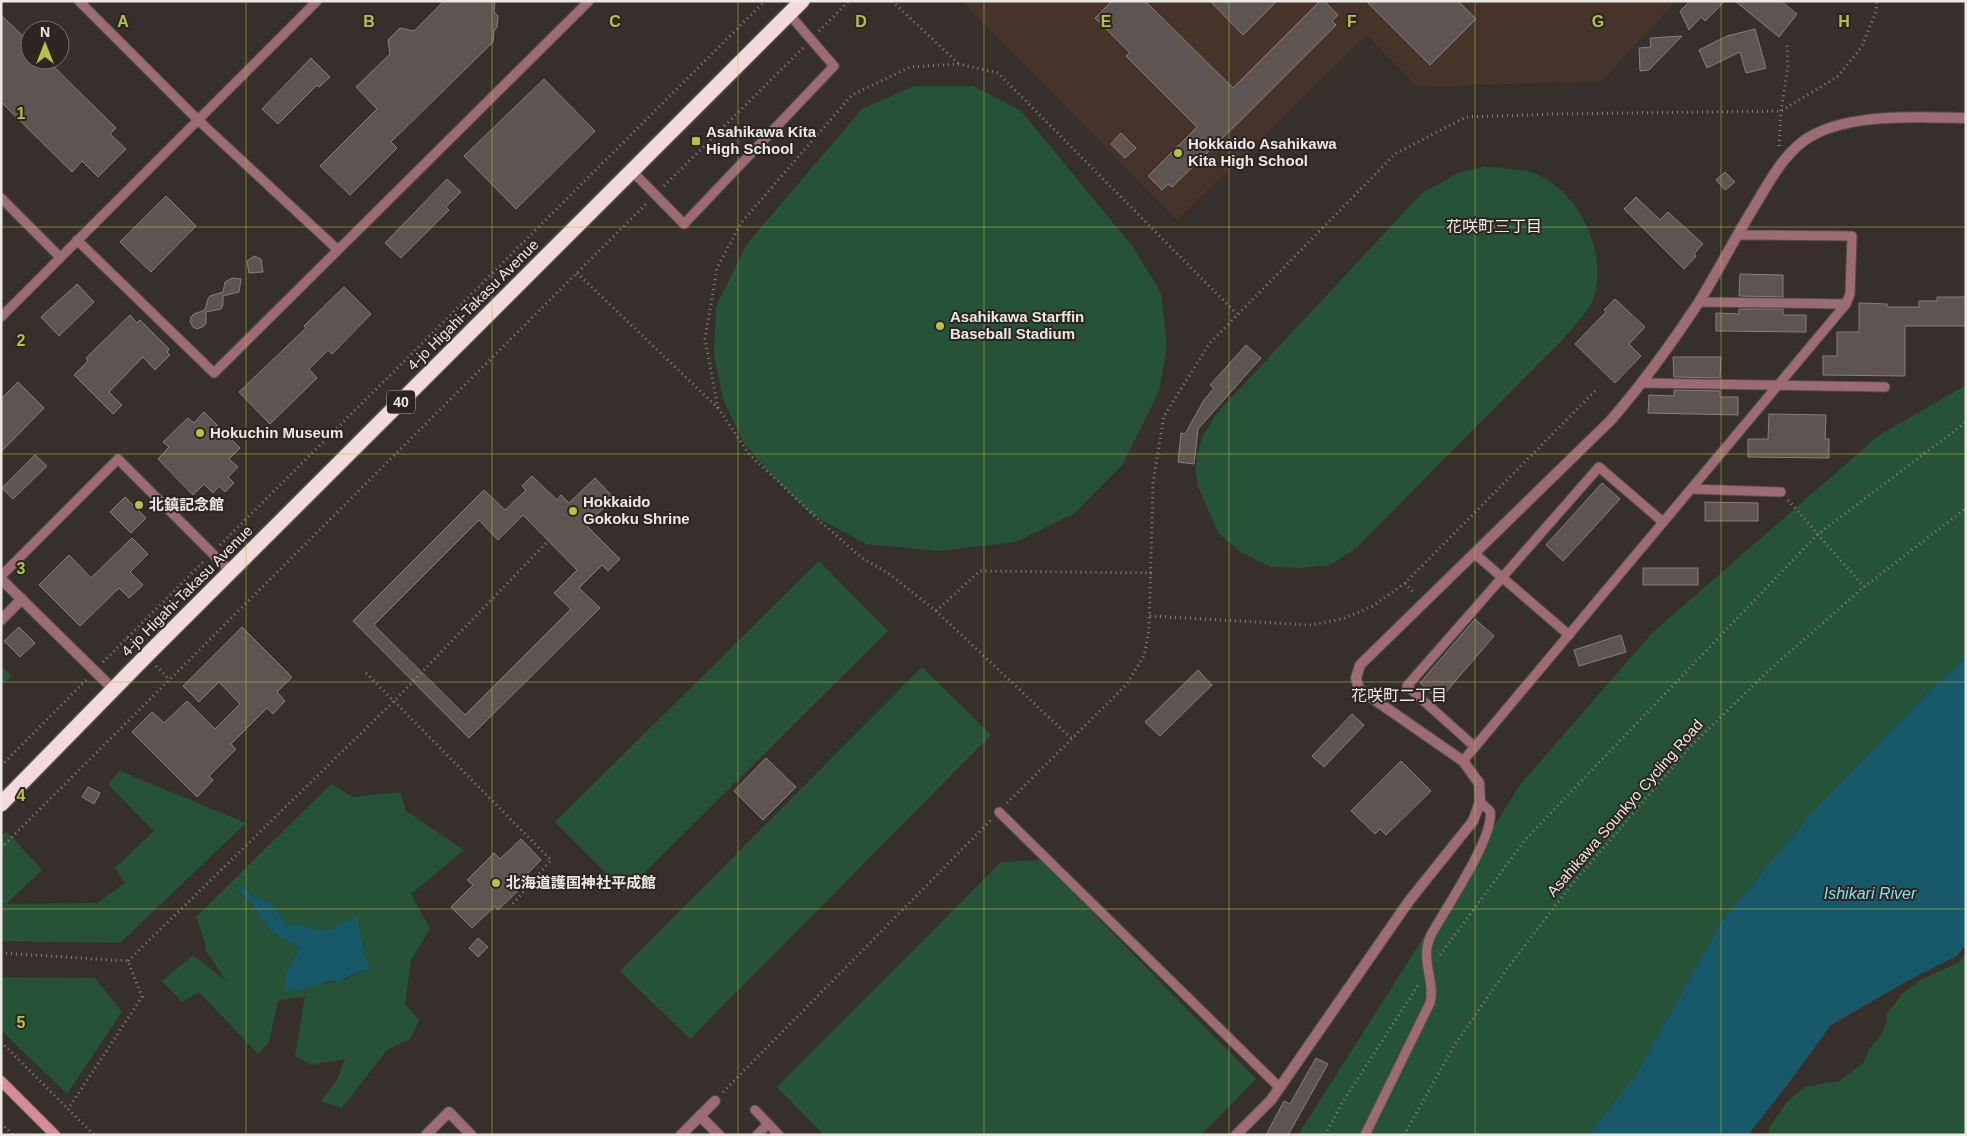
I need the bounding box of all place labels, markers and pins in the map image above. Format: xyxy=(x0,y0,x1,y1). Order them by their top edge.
place label: Asahikawa Kita High School xyxy=(706,123,817,157)
marker: Asahikawa Kita High School xyxy=(690,135,702,147)
place label: Hokkaido Asahikawa Kita High School xyxy=(1188,135,1337,169)
marker: Hokkaido Asahikawa Kita High School xyxy=(1172,147,1184,159)
place label: Asahikawa Starffin Baseball Stadium xyxy=(950,308,1084,342)
marker: Asahikawa Starffin Baseball Stadium xyxy=(934,320,946,332)
place label: Hokuchin Museum xyxy=(210,424,343,441)
marker: Hokuchin Museum xyxy=(194,427,206,439)
place label: Hokkaido Gokoku Shrine xyxy=(583,493,690,527)
place label: 北鎮記念館 xyxy=(149,496,224,513)
marker: 北鎮記念館 xyxy=(133,499,145,511)
marker: Hokkaido Gokoku Shrine xyxy=(567,505,579,517)
place label: 北海道護国神社平成館 xyxy=(506,874,656,891)
marker: 北海道護国神社平成館 xyxy=(490,877,502,889)

